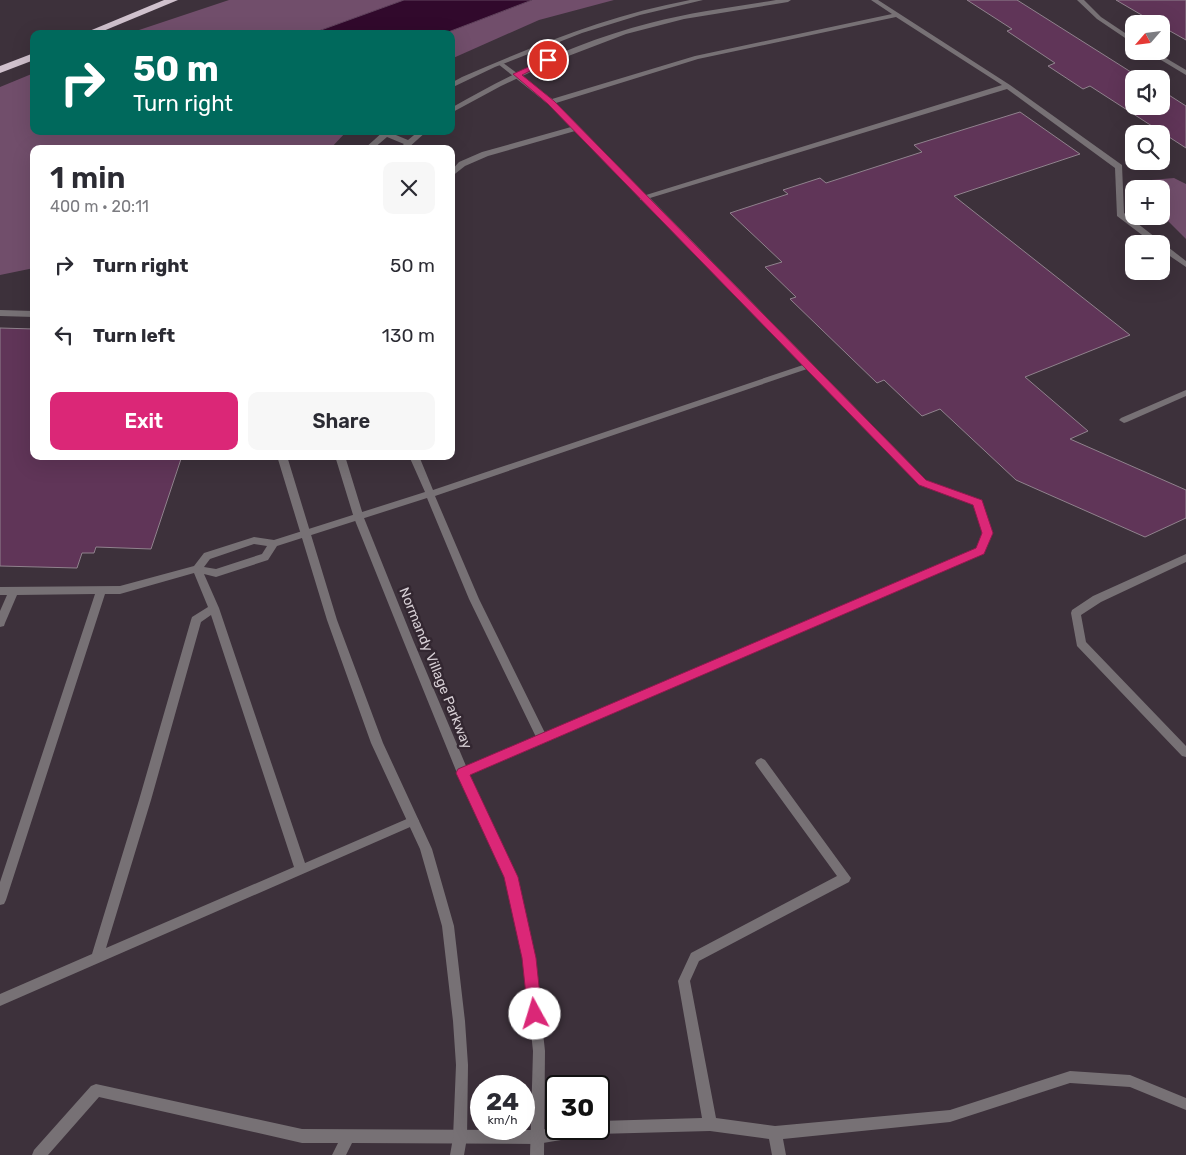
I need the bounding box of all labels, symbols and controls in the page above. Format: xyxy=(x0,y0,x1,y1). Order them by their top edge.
north arrow xyxy=(1125,15,1170,60)
map controls xyxy=(1125,15,1170,280)
pin xyxy=(527,39,569,81)
icon: arrive xyxy=(534,46,562,74)
text: 50 m xyxy=(133,48,219,90)
icon: right xyxy=(50,50,115,115)
button: sound xyxy=(1125,70,1170,115)
text: Turn right xyxy=(133,90,233,117)
button: search xyxy=(1125,125,1170,170)
text: 1 min xyxy=(50,160,125,196)
button: close xyxy=(383,162,435,214)
button: + xyxy=(1125,180,1170,225)
text: 400 m · 20:11 xyxy=(50,197,149,216)
button: − xyxy=(1125,235,1170,280)
icon: right xyxy=(50,251,78,279)
text: Turn right xyxy=(93,254,188,277)
text: 50 m xyxy=(390,254,435,277)
icon: left xyxy=(50,321,78,349)
text: Turn left xyxy=(93,324,175,347)
text: 130 m xyxy=(382,324,435,347)
button: Exit xyxy=(50,392,238,450)
button: Share xyxy=(248,392,435,450)
street label: Normandy Village Parkway xyxy=(395,585,476,752)
position arrow xyxy=(508,987,560,1039)
speed limit sign: 30 xyxy=(545,1075,610,1140)
text: 24 xyxy=(486,1087,519,1116)
text: km/h xyxy=(488,1113,517,1127)

